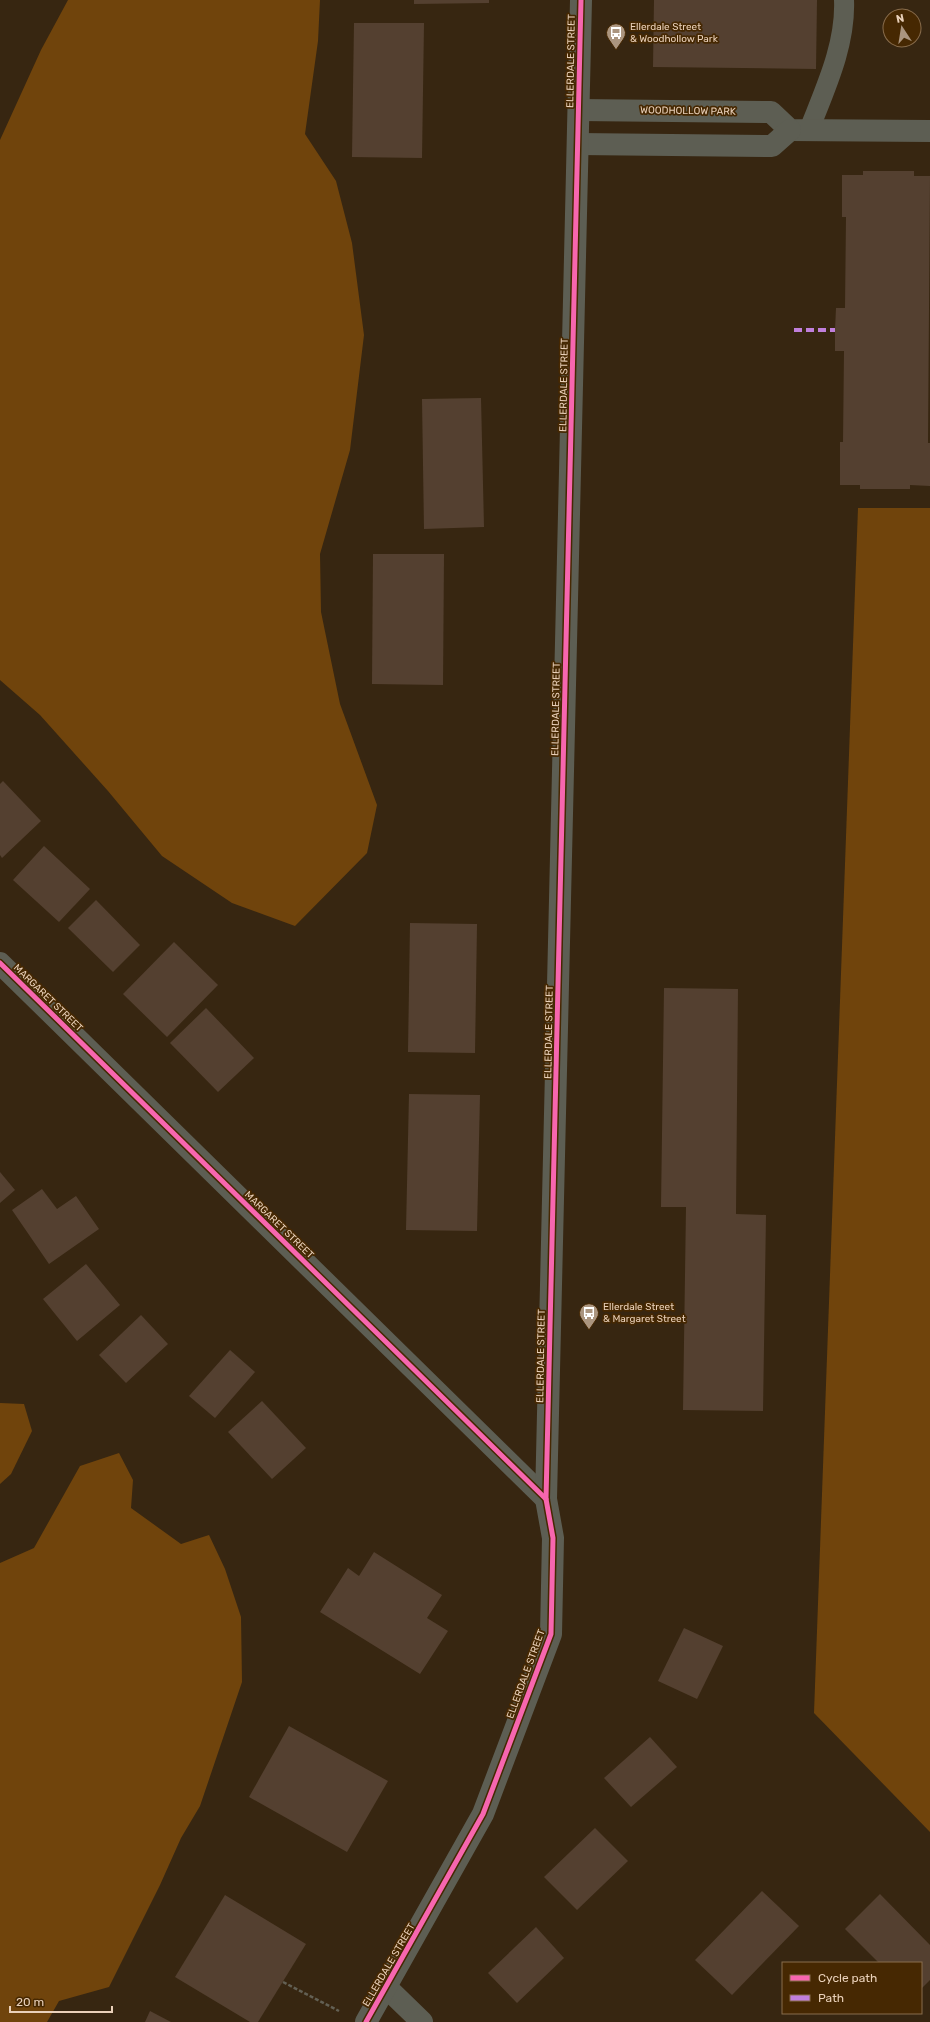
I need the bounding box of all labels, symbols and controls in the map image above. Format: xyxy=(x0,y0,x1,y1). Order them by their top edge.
north arrow xyxy=(882,8,922,48)
text: N xyxy=(895,12,905,26)
street label: ELLERDALE STREET xyxy=(564,14,578,108)
place label: Ellerdale Street & Woodhollow Park xyxy=(630,21,719,45)
bus stop icon: Ellerdale Street & Woodhollow Park xyxy=(605,22,627,50)
street label: WOODHOLLOW PARK xyxy=(640,104,736,118)
street label: ELLERDALE STREET xyxy=(557,338,571,432)
street label: ELLERDALE STREET xyxy=(549,662,563,756)
street label: MARGARET STREET xyxy=(11,962,85,1034)
street label: ELLERDALE STREET xyxy=(542,985,556,1079)
street label: MARGARET STREET xyxy=(242,1189,316,1261)
place label: Ellerdale Street & Margaret Street xyxy=(603,1301,686,1325)
bus stop icon: Ellerdale Street & Margaret Street xyxy=(578,1302,600,1330)
street label: ELLERDALE STREET xyxy=(534,1309,548,1403)
street label: ELLERDALE STREET xyxy=(504,1628,548,1720)
street label: ELLERDALE STREET xyxy=(360,1921,418,2009)
legend xyxy=(782,1962,922,2014)
text: Cycle path xyxy=(818,1971,877,1985)
scale bar xyxy=(10,1988,112,2014)
text: Path xyxy=(818,1991,844,2005)
text: 20 m xyxy=(16,1995,44,2009)

